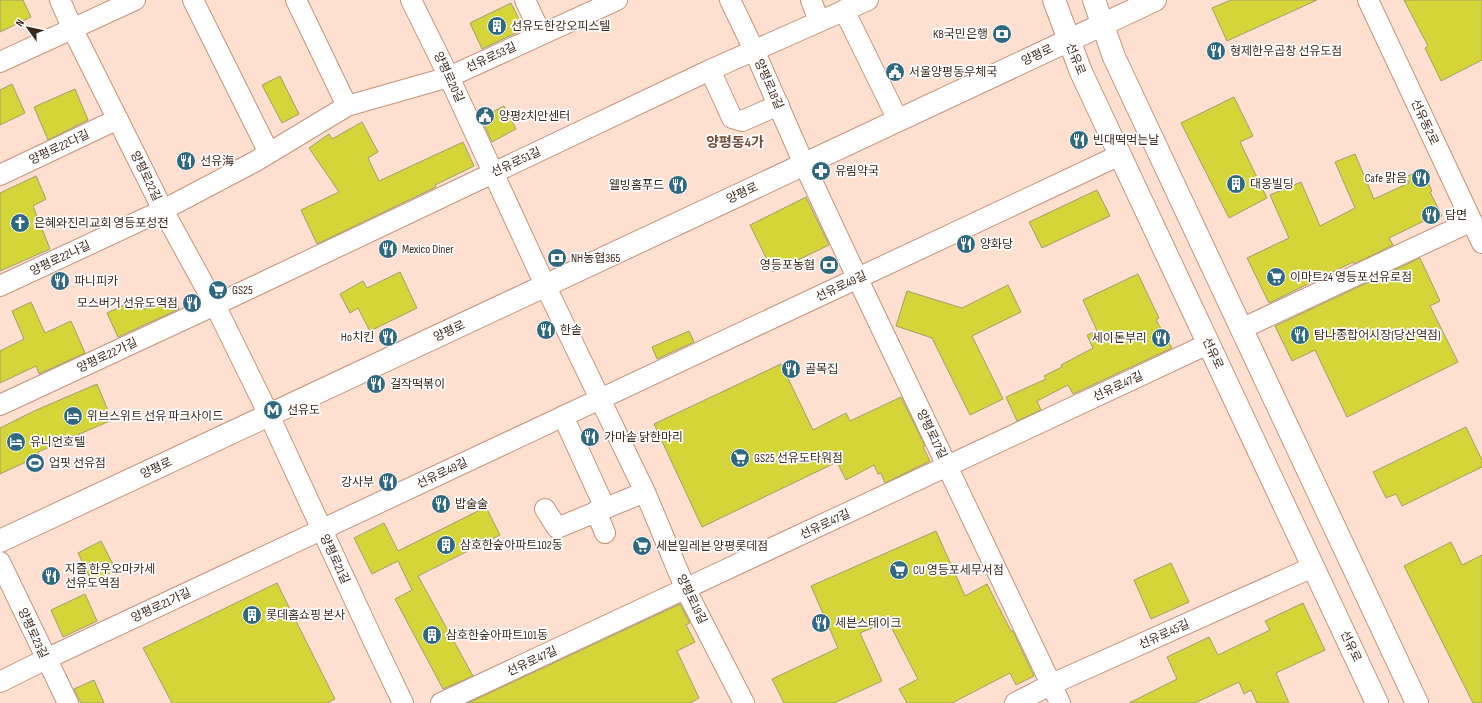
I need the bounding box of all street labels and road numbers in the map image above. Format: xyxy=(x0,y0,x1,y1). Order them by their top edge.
street label: 선유로53길 xyxy=(464,39,519,76)
street label: 선유로 xyxy=(1063,41,1088,77)
street label: 양평로 xyxy=(1019,42,1055,69)
street label: 양평로20길 xyxy=(430,49,467,105)
street label: 양평로18길 xyxy=(751,57,786,112)
street label: 선유동2로 xyxy=(1407,97,1442,148)
street label: 양평로22다길 xyxy=(27,127,92,168)
street label: 선유로51길 xyxy=(489,144,543,180)
street label: 양평로22길 xyxy=(127,149,164,204)
street label: 양평로 xyxy=(724,180,760,207)
street label: 양평로22나길 xyxy=(28,238,93,279)
street label: 선유로49길 xyxy=(813,268,869,305)
street label: 양평로 xyxy=(431,318,467,345)
street label: 양평로22가길 xyxy=(75,335,140,376)
street label: 선유로 xyxy=(1199,335,1226,371)
street label: 선유로47길 xyxy=(1091,368,1146,405)
street label: 양평로17길 xyxy=(913,407,950,461)
street label: 양평로 xyxy=(138,455,174,482)
street label: 선유로49길 xyxy=(414,455,470,492)
street label: 선유로47길 xyxy=(798,506,853,543)
street label: 양평로21길 xyxy=(316,532,353,587)
street label: 양평로19길 xyxy=(673,572,710,627)
street label: 양평로21가길 xyxy=(129,585,194,626)
street label: 양평로23길 xyxy=(14,605,51,661)
street label: 선유로45길 xyxy=(1136,617,1192,652)
street label: 선유로 xyxy=(1337,628,1364,664)
street label: 선유로47길 xyxy=(505,643,560,680)

